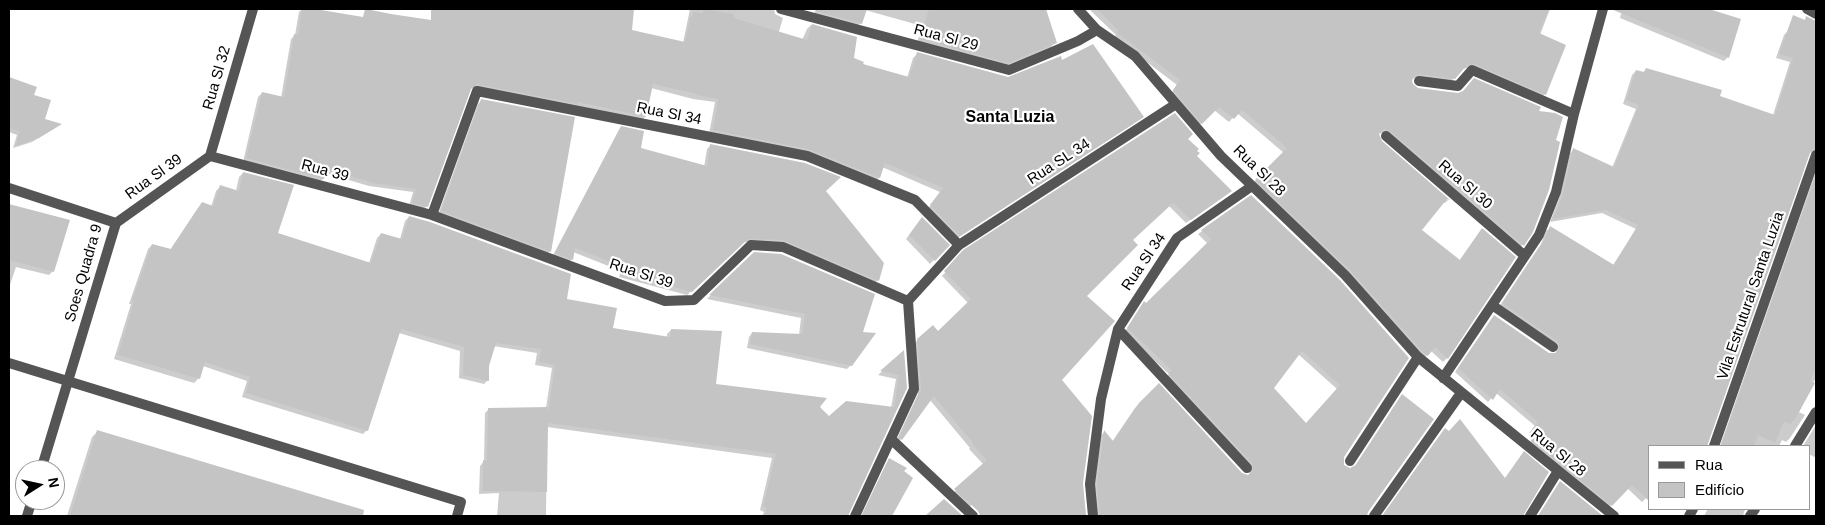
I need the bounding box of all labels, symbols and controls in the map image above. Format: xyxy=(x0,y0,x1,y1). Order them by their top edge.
street label: Rua Sl 29 xyxy=(912,21,980,55)
street label: Rua Sl 32 xyxy=(199,44,235,112)
street label: Rua Sl 34 xyxy=(635,99,703,129)
district label: Santa Luzia xyxy=(966,108,1054,128)
street label: Rua SL 34 xyxy=(1024,135,1094,189)
street label: Rua Sl 28 xyxy=(1229,142,1289,200)
street label: Rua Sl 39 xyxy=(122,150,186,204)
street label: Rua 39 xyxy=(299,156,351,186)
street label: Rua Sl 30 xyxy=(1434,157,1496,213)
street label: Vila Estrutural Santa Luzia xyxy=(1714,210,1788,382)
street label: Soes Quadra 9 xyxy=(61,222,107,324)
street label: Rua Sl 34 xyxy=(1118,230,1170,294)
street label: Rua Sl 39 xyxy=(607,255,675,293)
street label: Rua Sl 28 xyxy=(1527,425,1589,481)
legend xyxy=(1648,445,1810,510)
text: Rua xyxy=(1695,456,1723,473)
north arrow xyxy=(15,460,65,510)
text: N xyxy=(45,476,63,489)
text: Edifício xyxy=(1695,481,1744,498)

